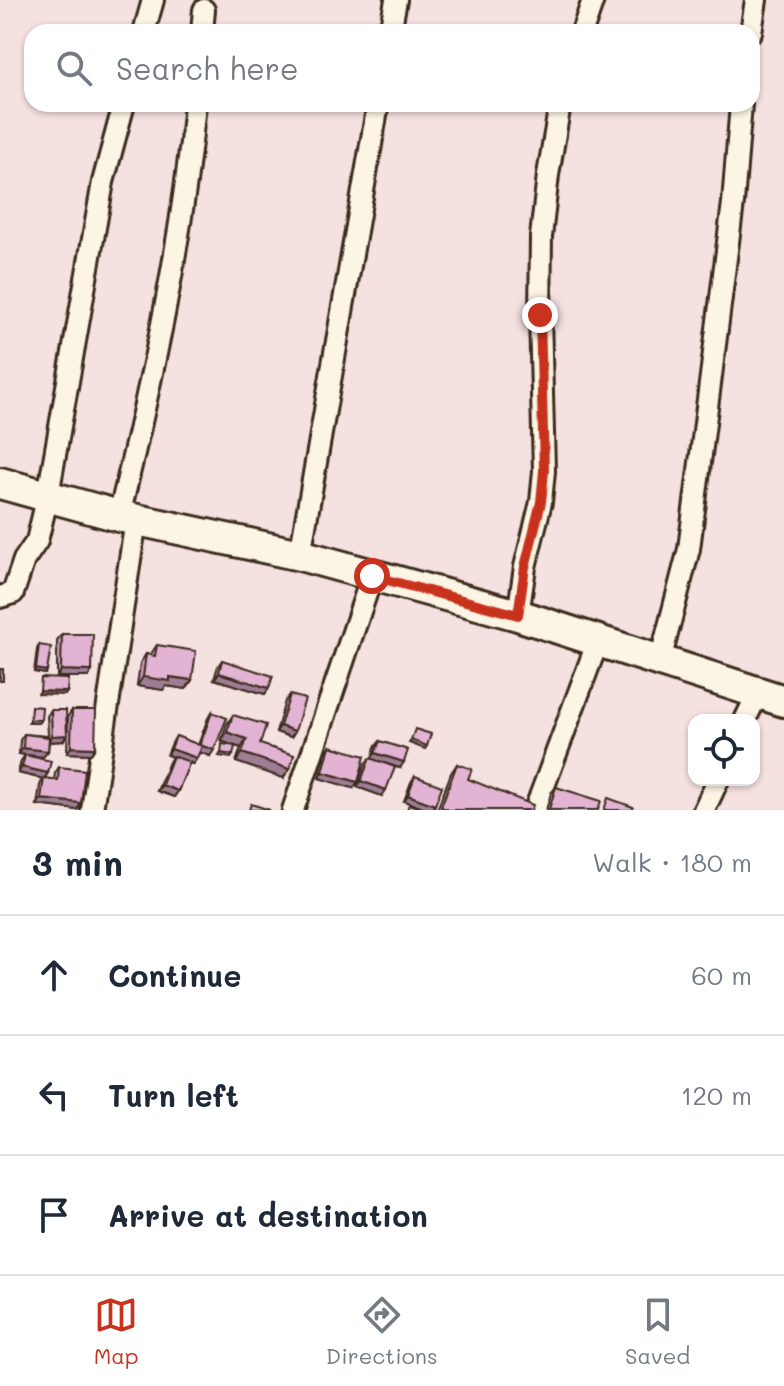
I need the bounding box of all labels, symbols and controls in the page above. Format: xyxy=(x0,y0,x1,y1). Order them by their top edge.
search box xyxy=(24,24,760,112)
icon: search xyxy=(52,46,96,90)
text: Search here xyxy=(116,48,299,88)
route end xyxy=(522,297,558,333)
route start xyxy=(354,558,390,594)
map controls xyxy=(688,714,760,786)
button: locate xyxy=(688,714,760,786)
text: 3 min xyxy=(32,840,123,885)
text: Walk · 180 m xyxy=(592,845,752,879)
icon: ahead xyxy=(32,953,76,997)
text: Continue xyxy=(108,955,241,995)
text: 60 m xyxy=(691,958,752,992)
icon: left xyxy=(32,1073,76,1117)
text: Turn left xyxy=(108,1075,239,1115)
text: 120 m xyxy=(681,1078,752,1112)
icon: arrive xyxy=(32,1193,76,1237)
text: Arrive at destination xyxy=(108,1195,428,1235)
tab: Map xyxy=(94,1293,139,1370)
tab: Directions xyxy=(326,1293,438,1370)
tab: Saved xyxy=(625,1293,690,1370)

